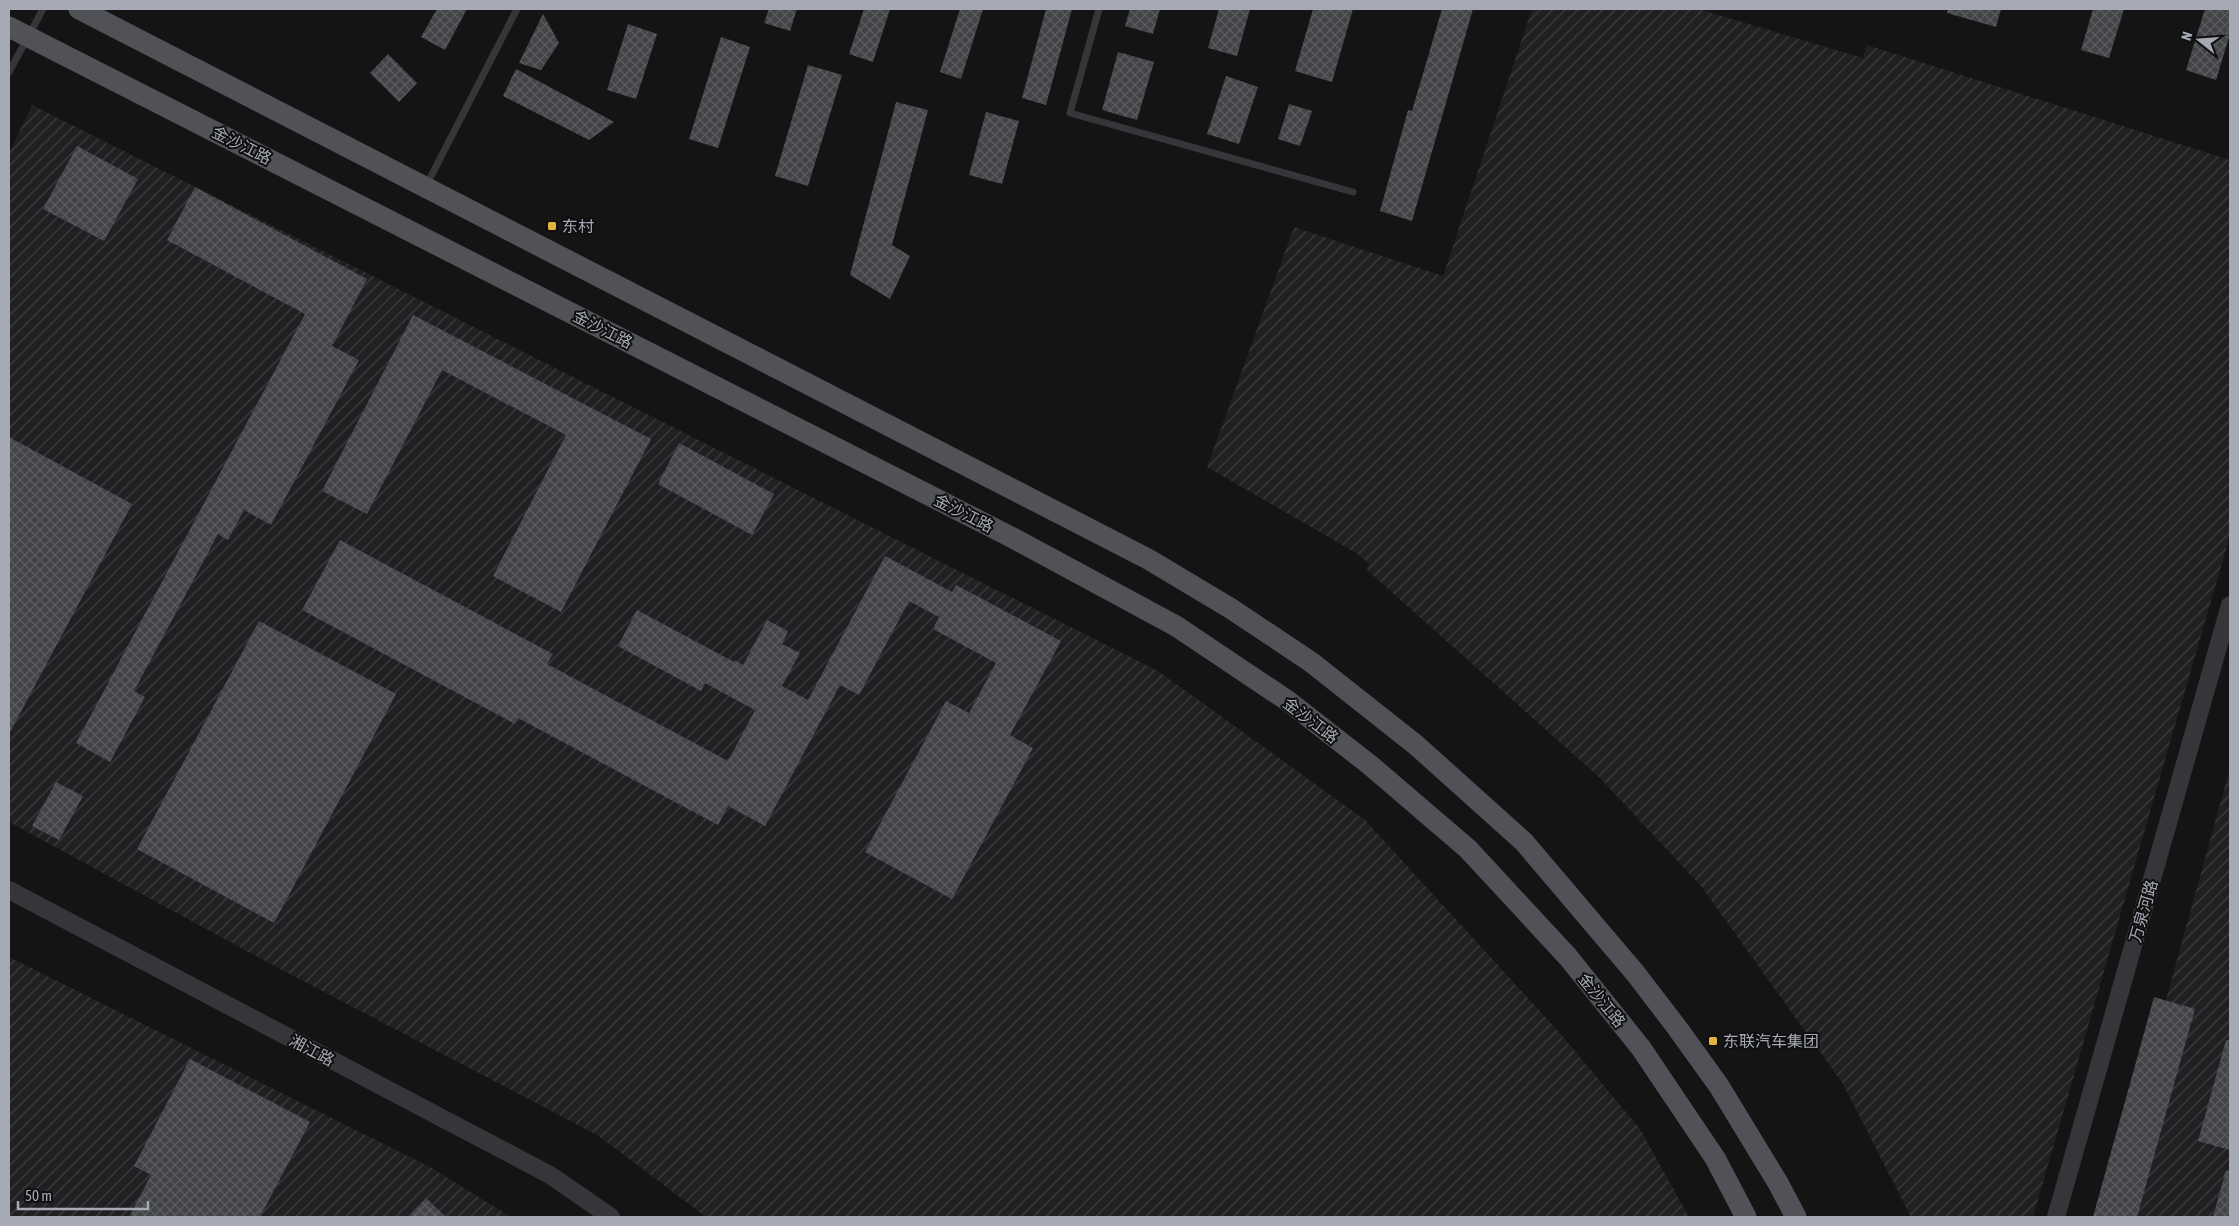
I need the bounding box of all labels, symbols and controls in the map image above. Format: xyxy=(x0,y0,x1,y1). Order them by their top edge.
north arrow xyxy=(2174,15,2224,65)
text: N xyxy=(2178,30,2195,42)
street label: 金沙江路 xyxy=(209,122,275,168)
place label: 东村 xyxy=(562,217,594,235)
marker: 东村 xyxy=(546,220,558,232)
street label: 金沙江路 xyxy=(570,306,636,352)
street label: 金沙江路 xyxy=(931,490,997,536)
street label: 金沙江路 xyxy=(1280,694,1342,746)
street label: 万泉河路 xyxy=(2126,878,2160,944)
street label: 金沙江路 xyxy=(1575,969,1629,1031)
street label: 湘江路 xyxy=(287,1031,337,1069)
place label: 东联汽车集团 xyxy=(1723,1032,1819,1050)
marker: 东联汽车集团 xyxy=(1707,1035,1719,1047)
scale bar xyxy=(18,1178,148,1210)
text: 50 m xyxy=(25,1187,52,1204)

